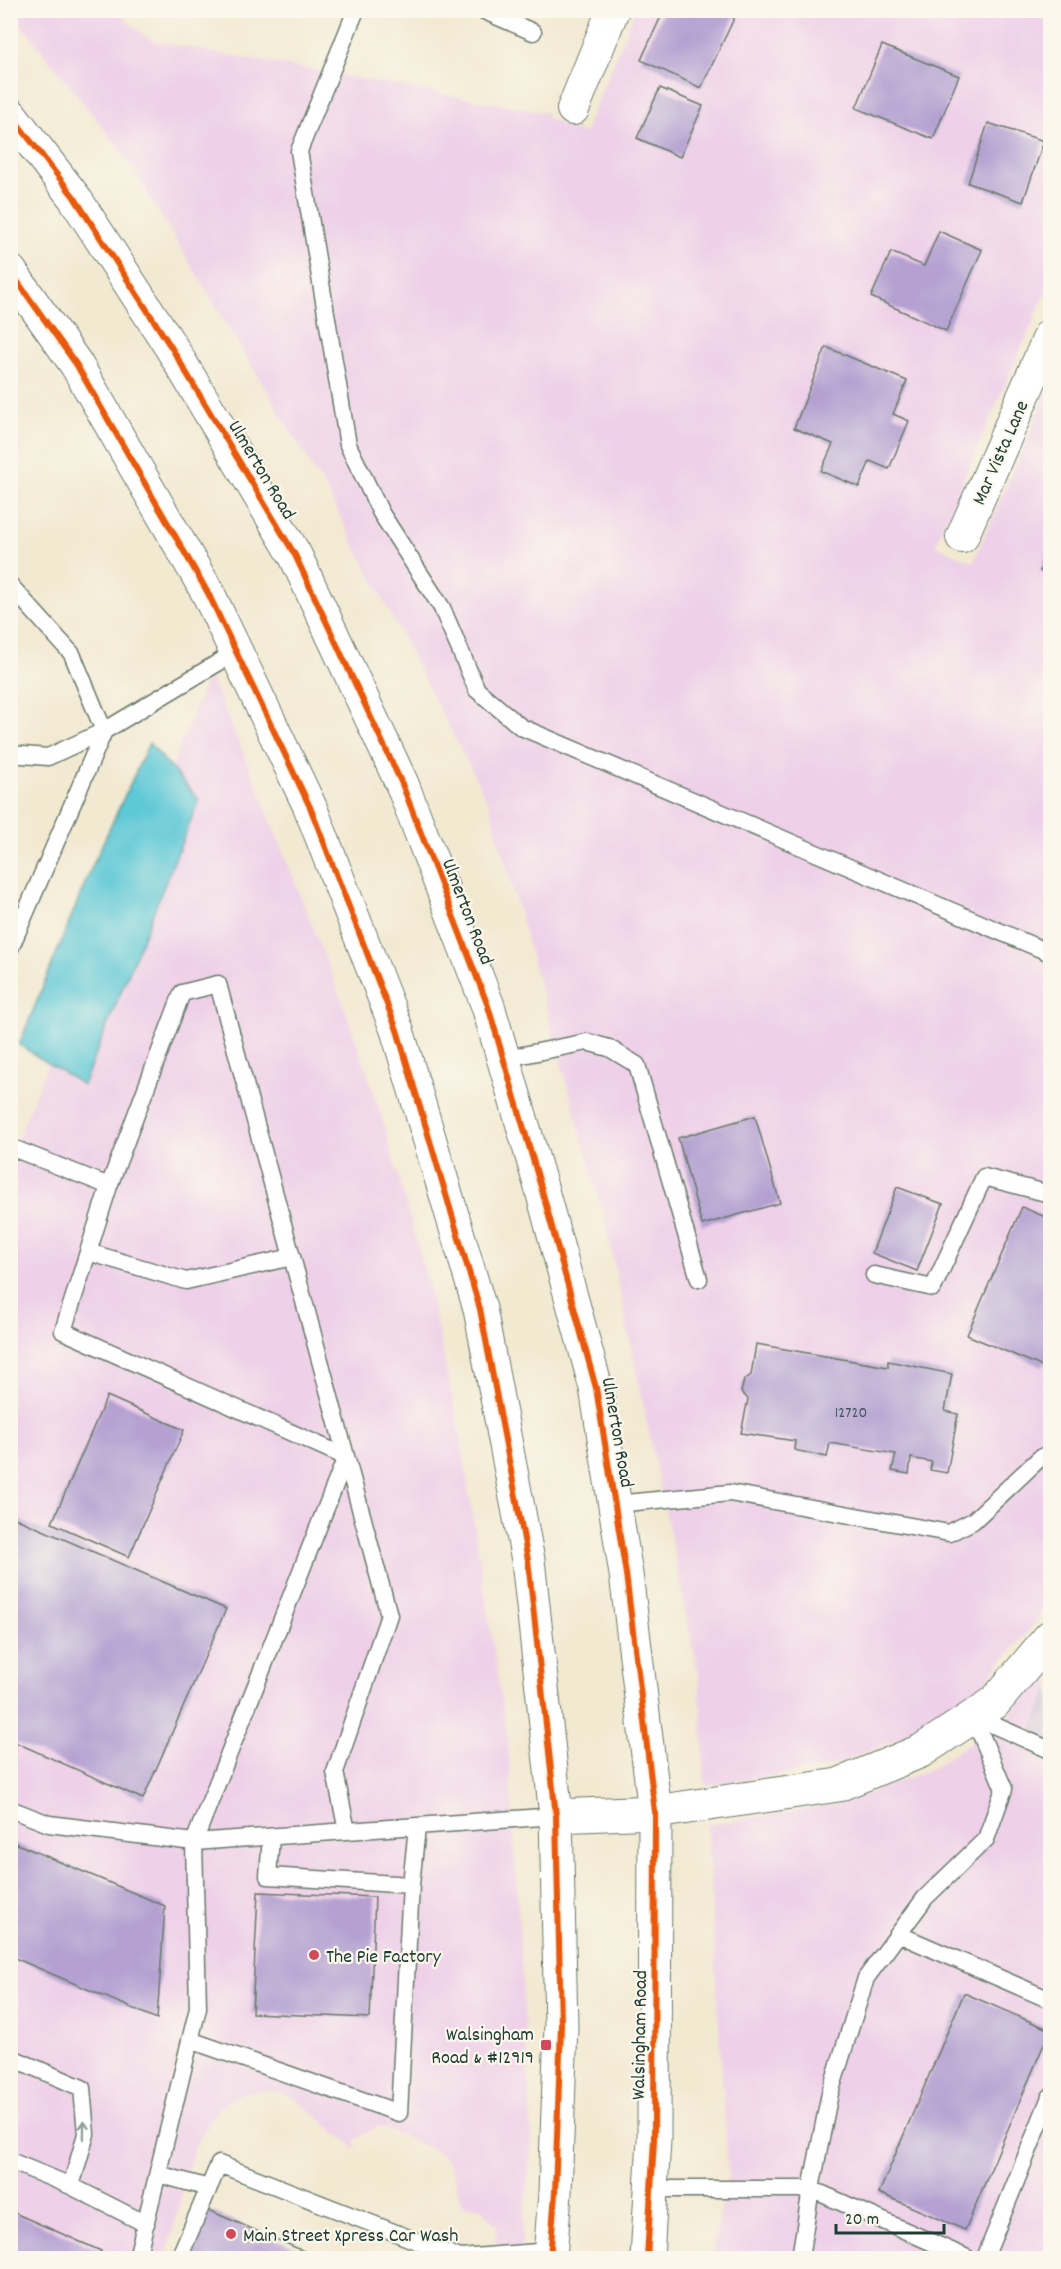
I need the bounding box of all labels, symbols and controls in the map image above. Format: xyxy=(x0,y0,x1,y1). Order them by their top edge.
street label: Mar Vista Lane xyxy=(966,396,1037,510)
street label: Ulmerton Road xyxy=(220,415,301,526)
street label: Ulmerton Road xyxy=(433,855,499,969)
street label: Ulmerton Road xyxy=(593,1375,640,1490)
house number: 12720 xyxy=(835,1402,867,1425)
place label: The Pie Factory xyxy=(326,1944,442,1972)
marker: The Pie Factory xyxy=(307,1948,321,1962)
street label: Walsingham Road xyxy=(626,1970,656,2100)
place label: Walsingham Road & #12919 xyxy=(431,2022,534,2073)
marker: Walsingham Road & #12919 xyxy=(539,2038,553,2052)
one-way arrow xyxy=(78,2120,90,2140)
scale bar xyxy=(836,2197,944,2235)
text: 20 m xyxy=(845,2208,879,2233)
place label: Main Street Xpress Car Wash xyxy=(243,2223,458,2251)
marker: Main Street Xpress Car Wash xyxy=(224,2227,238,2241)

